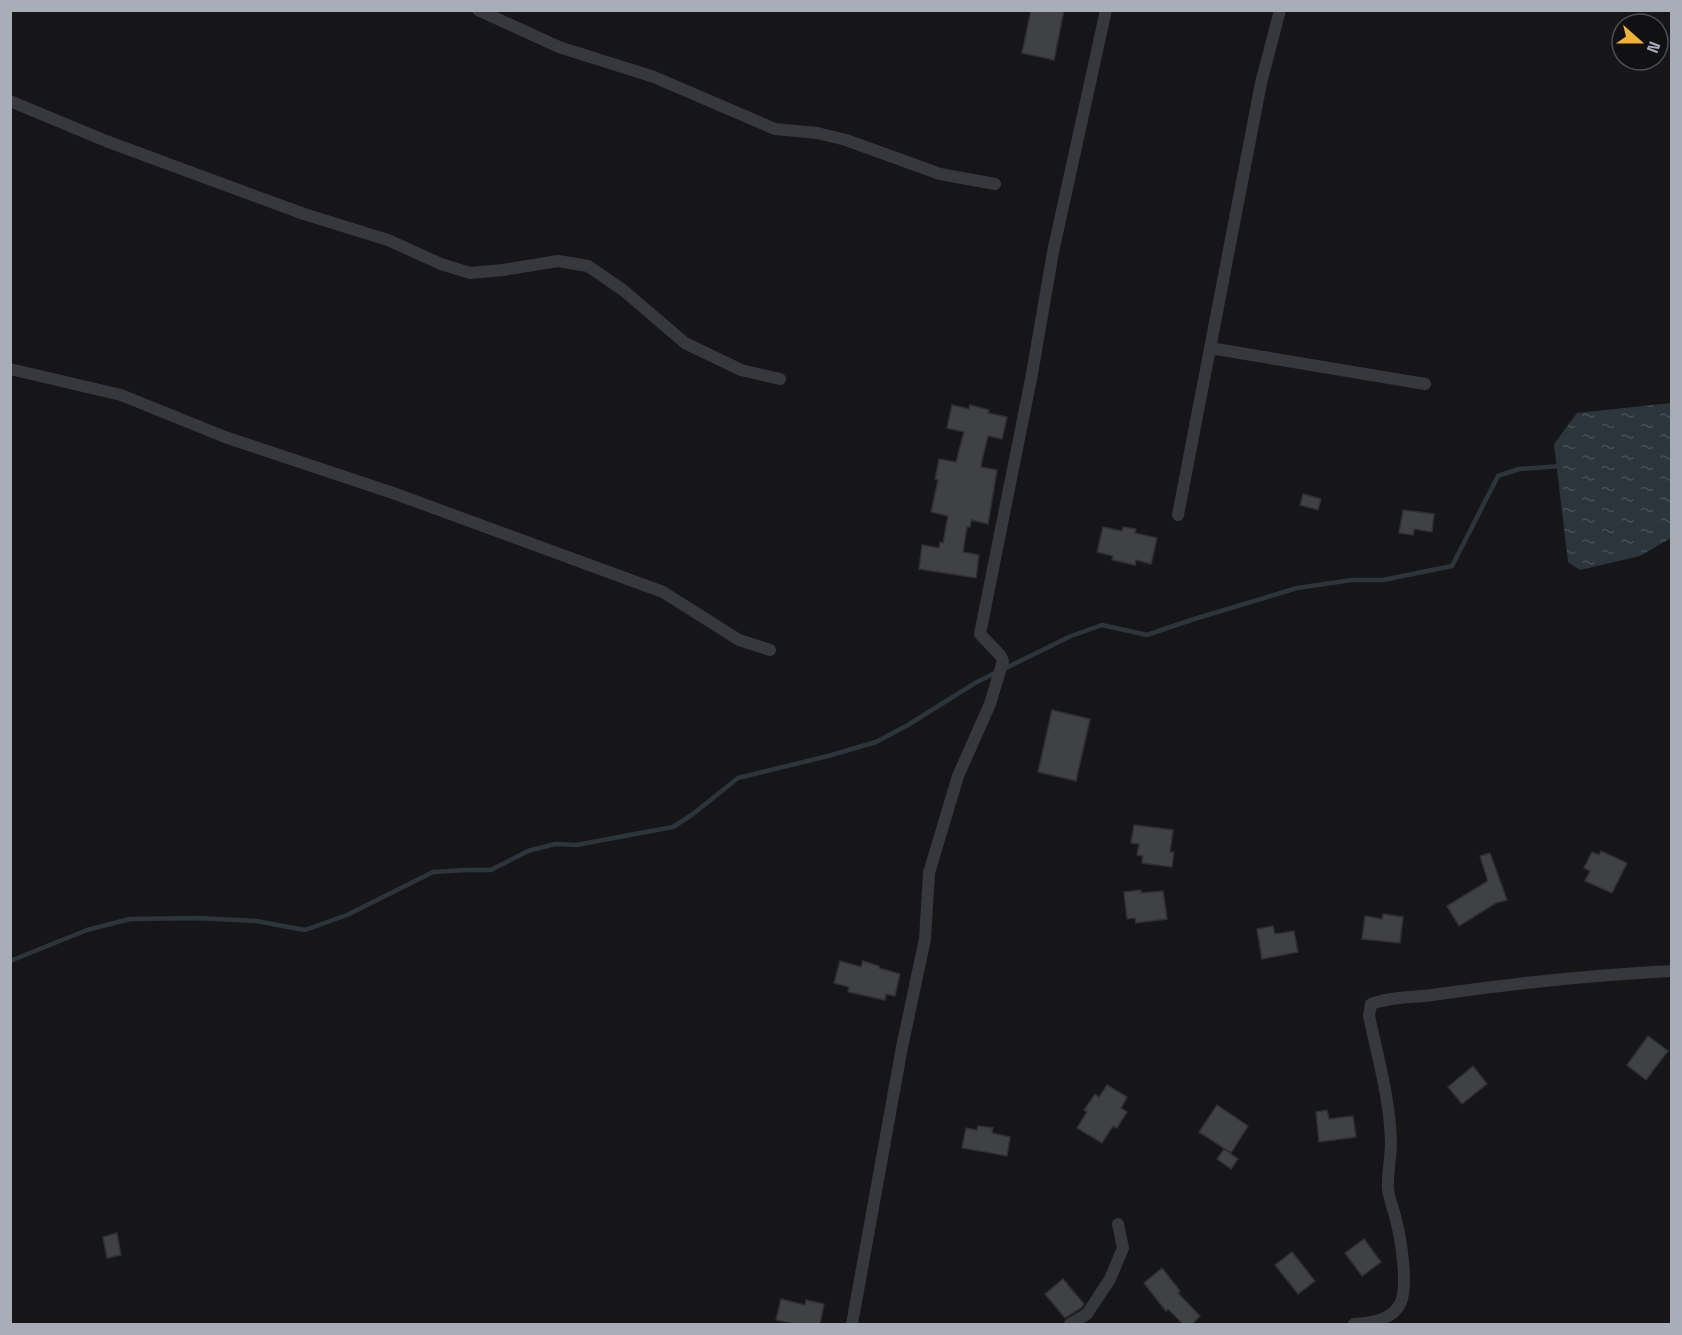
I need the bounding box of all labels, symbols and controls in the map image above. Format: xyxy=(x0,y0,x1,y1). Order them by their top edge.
north arrow xyxy=(1610,12,1670,72)
text: N xyxy=(1642,38,1665,56)

